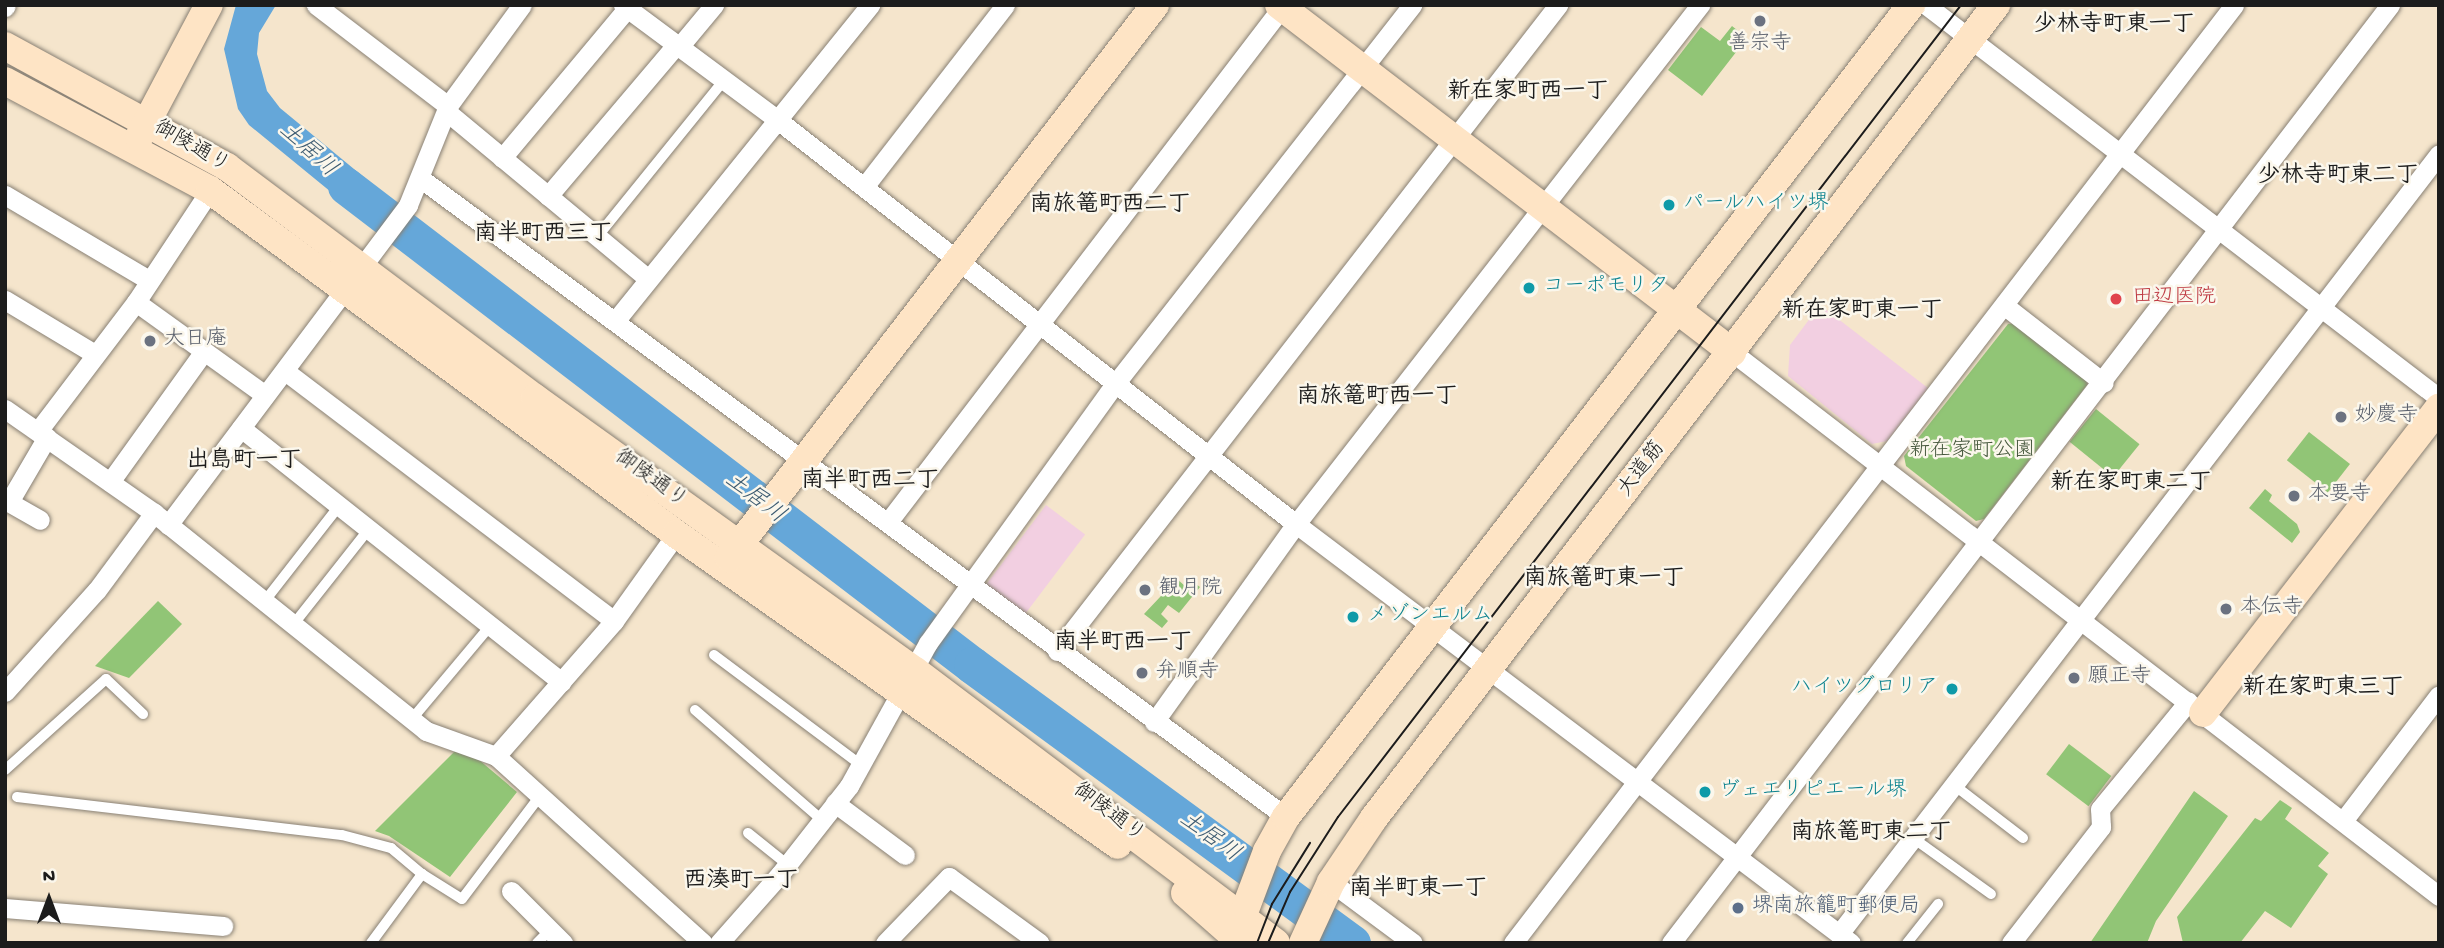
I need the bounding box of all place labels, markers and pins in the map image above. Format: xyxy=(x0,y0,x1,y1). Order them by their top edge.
marker: 善宗寺 xyxy=(1752,13,1768,29)
place label: 善宗寺 xyxy=(1729,32,1791,58)
place label: パールハイツ堺 xyxy=(1683,192,1830,218)
marker: パールハイツ堺 xyxy=(1661,197,1677,213)
place label: コーポモリタ xyxy=(1543,275,1669,301)
marker: コーポモリタ xyxy=(1521,280,1537,296)
place label: 田辺医院 xyxy=(2132,286,2216,312)
marker: 田辺医院 xyxy=(2106,289,2126,309)
place label: 大日庵 xyxy=(164,328,227,354)
marker: 大日庵 xyxy=(142,333,158,349)
place label: 妙慶寺 xyxy=(2355,404,2418,430)
marker: 妙慶寺 xyxy=(2333,409,2349,425)
place label: 本要寺 xyxy=(2308,483,2371,509)
marker: 本要寺 xyxy=(2286,488,2302,504)
place label: 観月院 xyxy=(1159,577,1222,603)
marker: 観月院 xyxy=(1137,582,1153,598)
place label: 本伝寺 xyxy=(2240,596,2303,622)
marker: 本伝寺 xyxy=(2218,601,2234,617)
place label: メゾンエルム xyxy=(1367,604,1493,630)
marker: メゾンエルム xyxy=(1345,609,1361,625)
place label: 弁順寺 xyxy=(1156,660,1219,686)
marker: 弁順寺 xyxy=(1134,665,1150,681)
place label: 願正寺 xyxy=(2088,665,2151,691)
marker: 願正寺 xyxy=(2066,670,2082,686)
place label: ハイツグロリア xyxy=(1791,676,1938,702)
marker: ハイツグロリア xyxy=(1944,681,1960,697)
place label: ヴェエリピエール堺 xyxy=(1719,779,1908,805)
marker: ヴェエリピエール堺 xyxy=(1697,784,1713,800)
place label: 堺南旅籠町郵便局 xyxy=(1752,895,1920,921)
marker: 堺南旅籠町郵便局 xyxy=(1730,900,1746,916)

